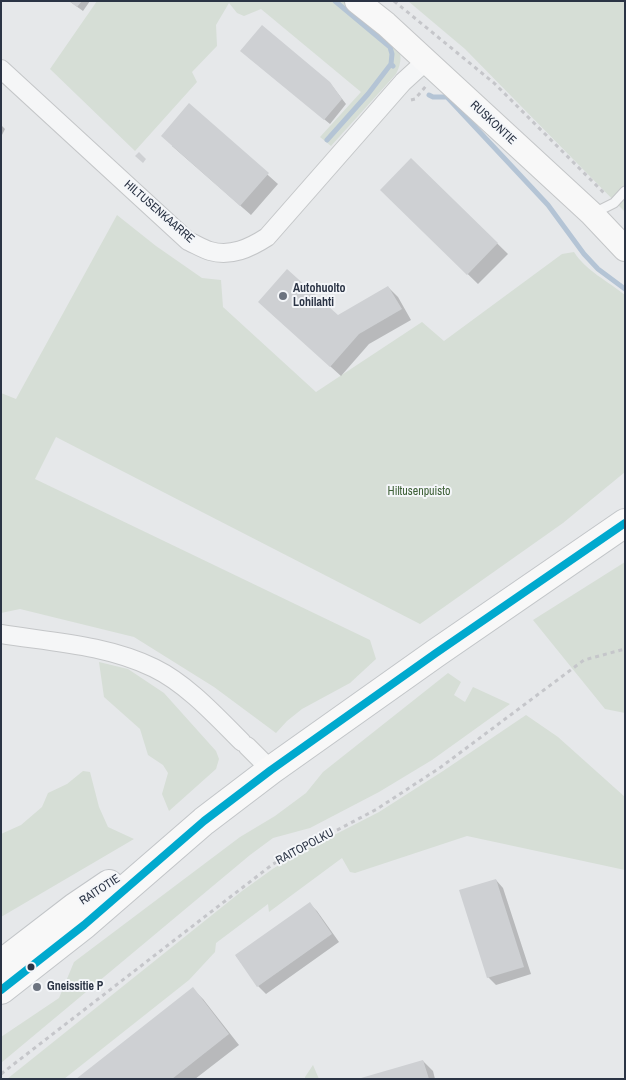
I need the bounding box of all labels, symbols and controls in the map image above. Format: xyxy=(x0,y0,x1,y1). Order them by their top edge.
street label: RUSKONTIE xyxy=(467,98,519,148)
street label: HILTUSENKAARRE xyxy=(121,178,197,246)
place label: Autohuolto Lohilahti xyxy=(293,282,345,310)
marker: Autohuolto Lohilahti xyxy=(277,290,289,302)
park label: Hiltusenpuisto xyxy=(388,485,450,499)
street label: RAITOPOLKU xyxy=(274,826,336,868)
street label: RAITOTIE xyxy=(77,872,123,908)
unlabelled marker xyxy=(26,962,36,972)
place label: Gneissitie P xyxy=(47,980,103,994)
marker: Gneissitie P xyxy=(31,981,43,993)

